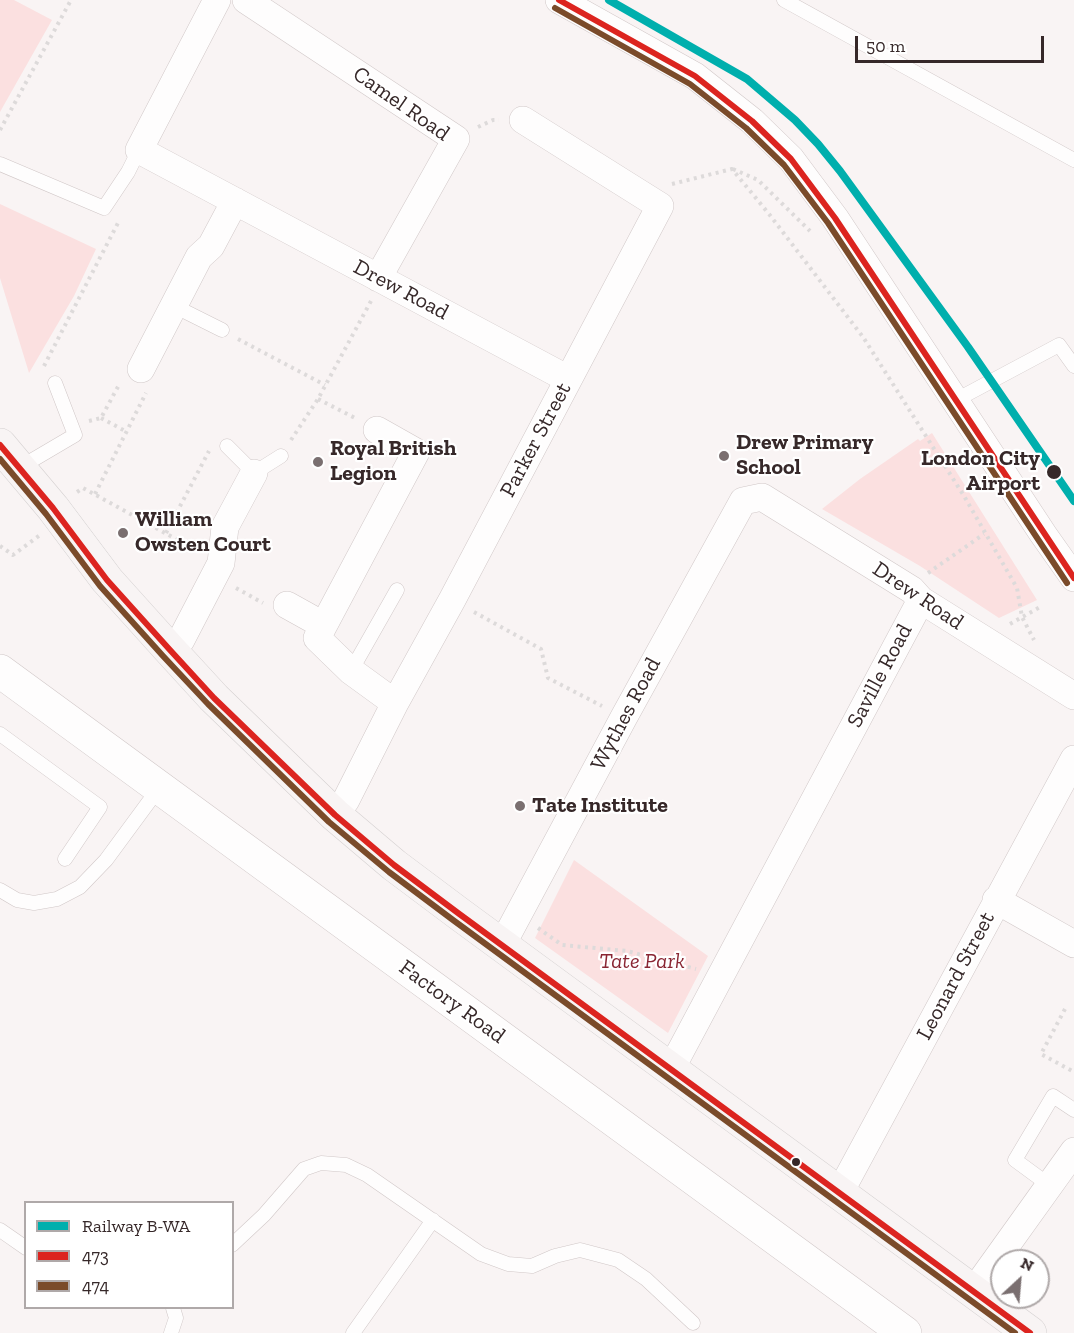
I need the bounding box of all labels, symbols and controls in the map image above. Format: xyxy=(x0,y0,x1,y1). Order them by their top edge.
scale bar xyxy=(858,24,1047,62)
text: 50 m xyxy=(866,35,905,57)
street label: Camel Road xyxy=(347,61,455,147)
street label: Drew Road xyxy=(349,254,453,326)
street label: Parker Street xyxy=(495,378,577,502)
place label: Drew Primary School xyxy=(736,430,873,482)
place label: Royal British Legion xyxy=(330,436,456,488)
place label: London City Airport xyxy=(921,446,1040,498)
marker: Drew Primary School xyxy=(717,449,731,463)
marker: Royal British Legion xyxy=(311,455,325,469)
marker: London City Airport xyxy=(1045,463,1063,481)
place label: William Owsten Court xyxy=(135,507,271,558)
marker: William Owsten Court xyxy=(116,526,130,540)
street label: Drew Road xyxy=(867,556,969,636)
street label: Saville Road xyxy=(842,620,918,732)
street label: Wythes Road xyxy=(585,653,667,775)
place label: Tate Institute xyxy=(532,793,668,819)
marker: Tate Institute xyxy=(513,799,527,813)
street label: Leonard Street xyxy=(911,907,1001,1045)
park label: Tate Park xyxy=(599,949,685,975)
street label: Factory Road xyxy=(394,955,510,1049)
unlabelled marker xyxy=(790,1156,802,1168)
legend xyxy=(24,1201,234,1309)
text: Railway B-WA xyxy=(82,1215,190,1237)
text: 473 xyxy=(82,1245,109,1267)
north arrow xyxy=(990,1249,1050,1309)
text: N xyxy=(1018,1253,1037,1275)
text: 474 xyxy=(82,1275,109,1297)

